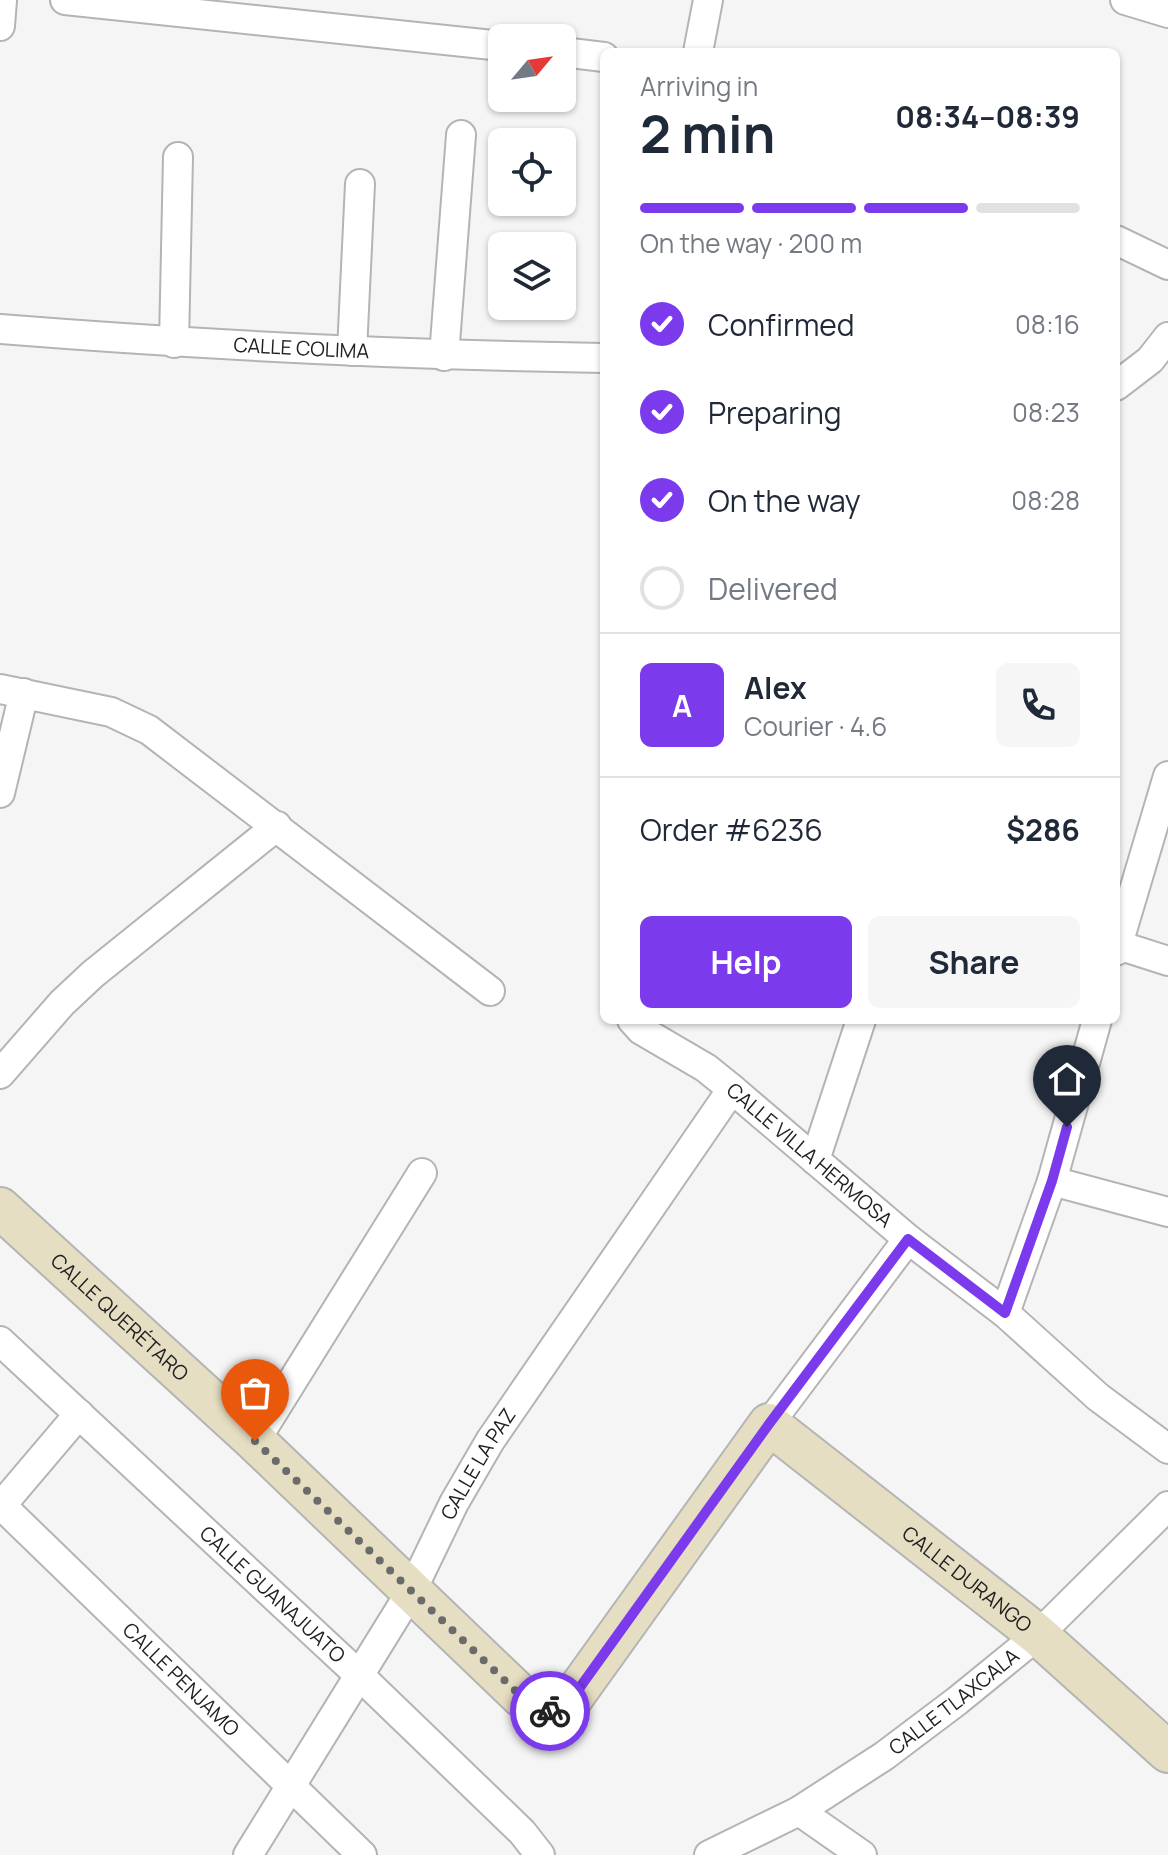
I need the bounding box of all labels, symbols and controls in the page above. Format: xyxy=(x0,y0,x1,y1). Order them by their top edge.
north arrow xyxy=(488,24,576,112)
map controls xyxy=(488,24,576,320)
text: Arriving in xyxy=(640,68,758,104)
text: 08:34–08:39 xyxy=(895,96,1080,137)
text: 2 min xyxy=(640,98,775,169)
button: locate xyxy=(488,128,576,216)
text: On the way · 200 m xyxy=(640,225,862,261)
button: layers xyxy=(488,232,576,320)
icon: check xyxy=(640,302,684,346)
text: Confirmed xyxy=(708,304,855,345)
text: 08:16 xyxy=(1015,306,1080,342)
street label: CALLE COLIMA xyxy=(233,331,370,364)
icon: check xyxy=(640,390,684,434)
text: Preparing xyxy=(708,392,842,433)
text: 08:23 xyxy=(1012,394,1080,430)
icon: check xyxy=(640,478,684,522)
text: On the way xyxy=(708,480,861,521)
text: 08:28 xyxy=(1011,482,1080,518)
text: Delivered xyxy=(708,568,838,609)
button: phone xyxy=(996,663,1080,747)
text: Alex xyxy=(744,667,807,708)
text: A xyxy=(672,685,692,726)
text: Courier · 4.6 xyxy=(744,708,887,744)
text: Order #6236 xyxy=(640,809,823,850)
text: $286 xyxy=(1006,809,1080,850)
button: Help xyxy=(640,916,852,1008)
button: Share xyxy=(868,916,1080,1008)
pin xyxy=(1033,1045,1101,1127)
icon: home xyxy=(1045,1057,1089,1101)
street label: CALLE VILLA HERMOSA xyxy=(721,1076,899,1233)
street label: CALLE QUERÉTARO xyxy=(45,1247,195,1387)
pin xyxy=(221,1359,289,1441)
icon: bag xyxy=(233,1371,277,1415)
street label: CALLE LA PAZ xyxy=(434,1403,522,1524)
street label: CALLE GUANAJUATO xyxy=(194,1520,351,1669)
street label: CALLE DURANGO xyxy=(897,1520,1037,1638)
street label: CALLE PENJAMO xyxy=(117,1616,245,1742)
street label: CALLE TLAXCALA xyxy=(883,1642,1025,1761)
courier xyxy=(510,1671,590,1751)
icon: bike xyxy=(528,1689,572,1733)

